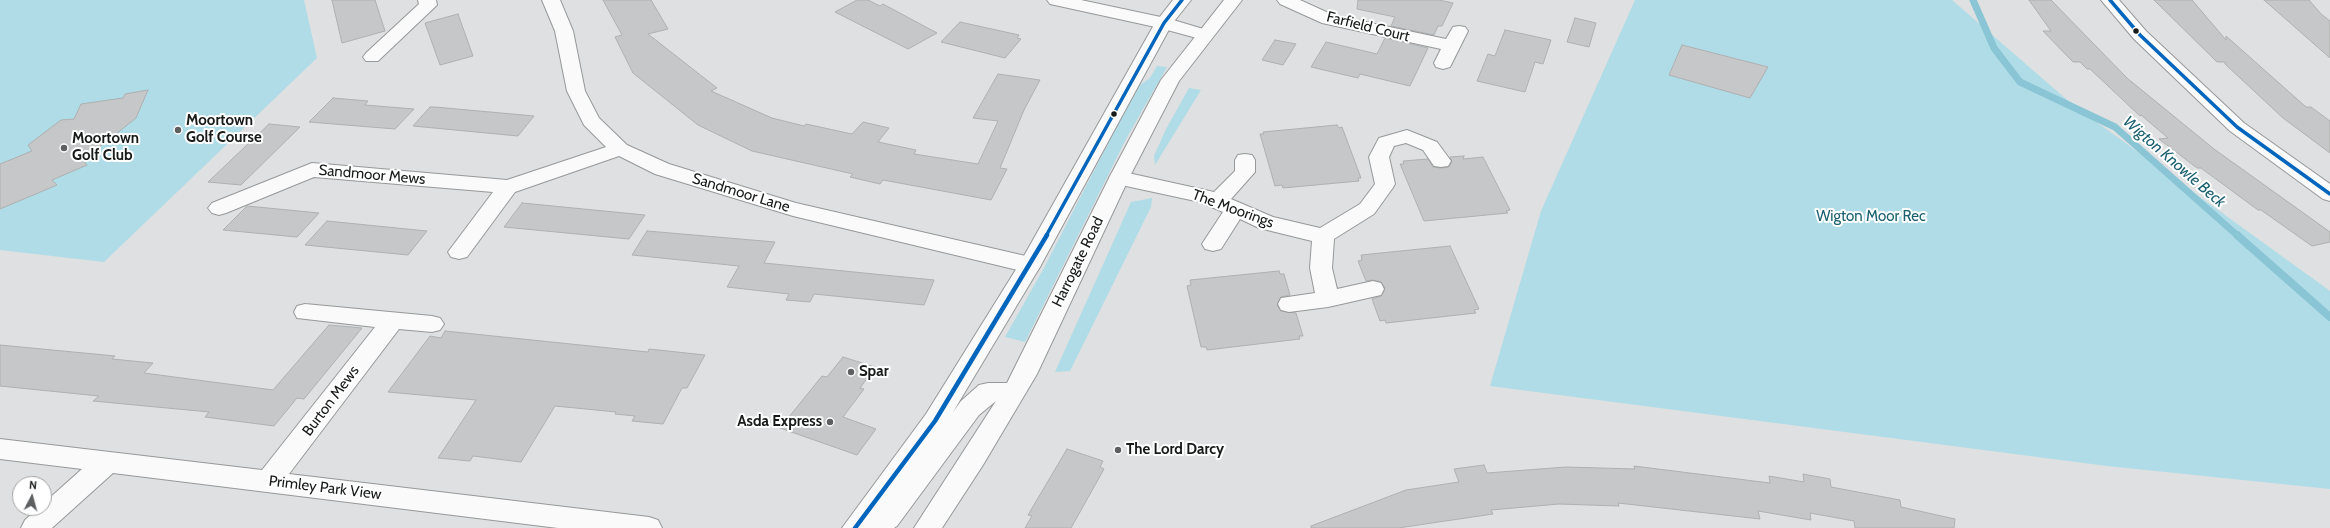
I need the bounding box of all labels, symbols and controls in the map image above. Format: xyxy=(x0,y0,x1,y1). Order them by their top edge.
street label: Farfield Court xyxy=(1325,8,1411,46)
unlabelled marker xyxy=(2131,26,2141,36)
unlabelled marker xyxy=(1109,109,1119,119)
place label: Moortown Golf Course xyxy=(186,112,262,147)
water label: Wigton Knowle Beck xyxy=(2119,112,2229,212)
marker: Moortown Golf Course xyxy=(173,125,183,135)
place label: Moortown Golf Club xyxy=(72,130,139,165)
marker: Moortown Golf Club xyxy=(59,143,69,153)
street label: Sandmoor Mews xyxy=(318,161,426,189)
street label: Sandmoor Lane xyxy=(690,170,792,216)
street label: The Moorings xyxy=(1190,186,1276,232)
park label: Wigton Moor Rec xyxy=(1816,208,1926,226)
street label: Harrogate Road xyxy=(1048,214,1108,310)
street label: Burton Mews xyxy=(299,362,363,440)
place label: Spar xyxy=(859,363,889,381)
marker: Spar xyxy=(846,367,856,377)
place label: Asda Express xyxy=(737,413,822,431)
marker: Asda Express xyxy=(825,417,835,427)
place label: The Lord Darcy xyxy=(1126,441,1224,459)
marker: The Lord Darcy xyxy=(1113,445,1123,455)
street label: Primley Park View xyxy=(268,472,382,504)
north arrow xyxy=(12,476,52,516)
text: N xyxy=(29,478,38,492)

